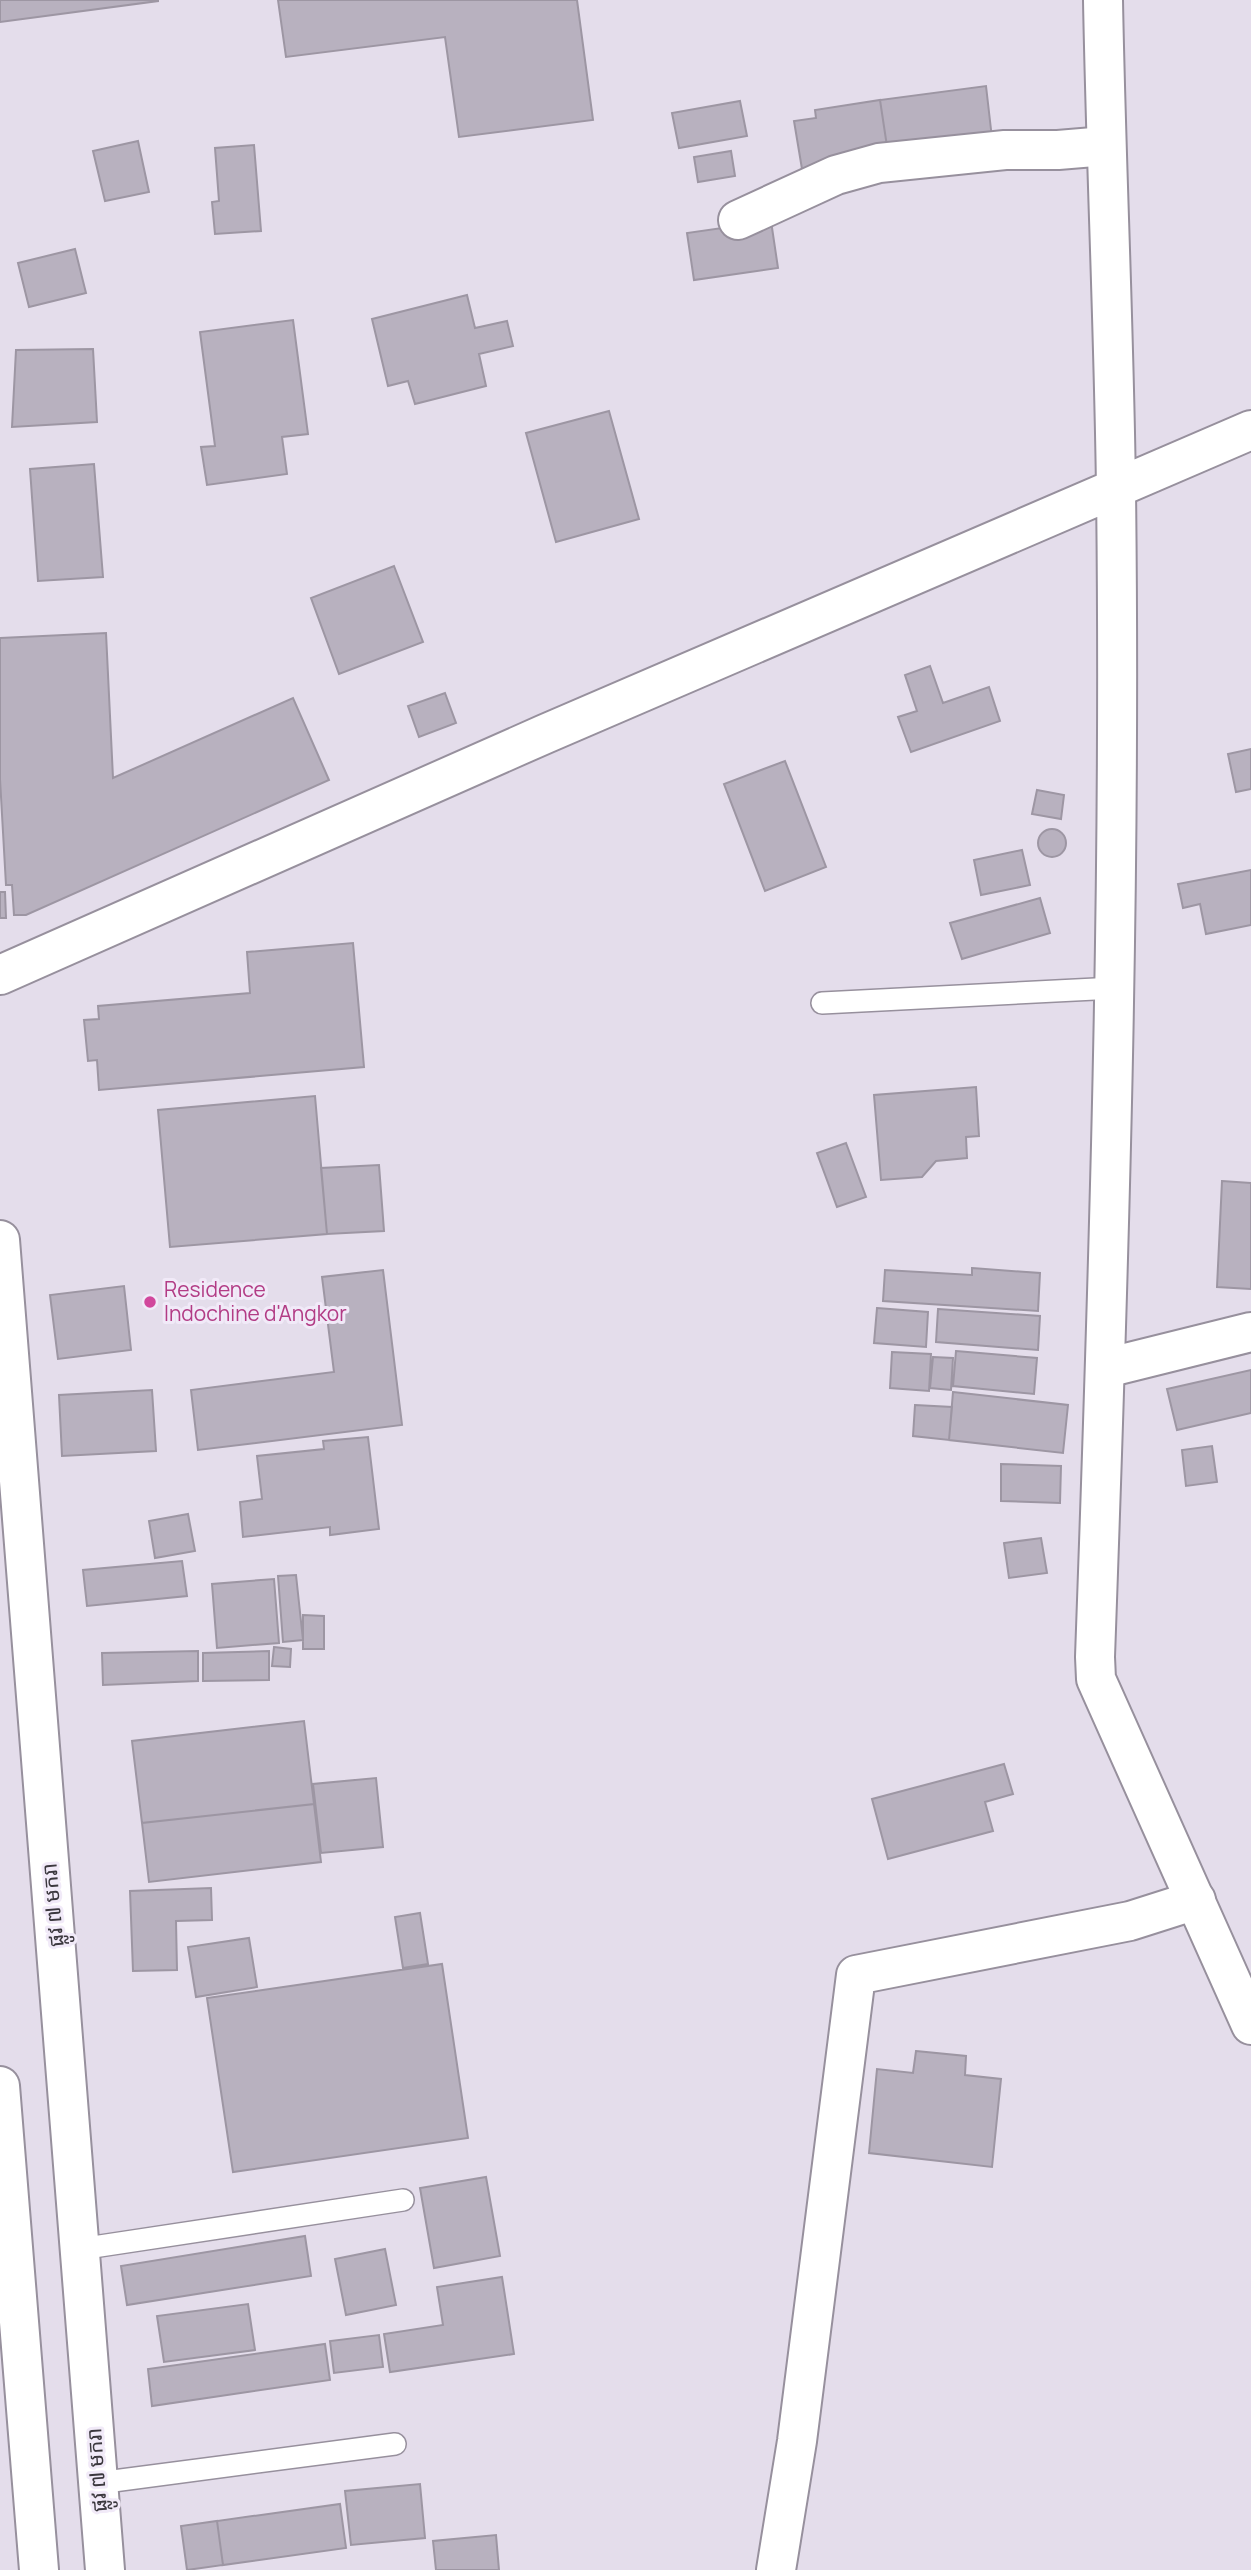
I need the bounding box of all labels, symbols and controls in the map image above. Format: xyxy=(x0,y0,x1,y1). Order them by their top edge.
place label: Residence Indochine d'Angkor xyxy=(164,1275,347,1327)
marker: Residence Indochine d'Angkor xyxy=(142,1294,158,1310)
street label: ផ្លូវ ៧ មករា xyxy=(34,1861,76,1948)
street label: ផ្លូវ ៧ មករា xyxy=(79,2426,119,2513)

